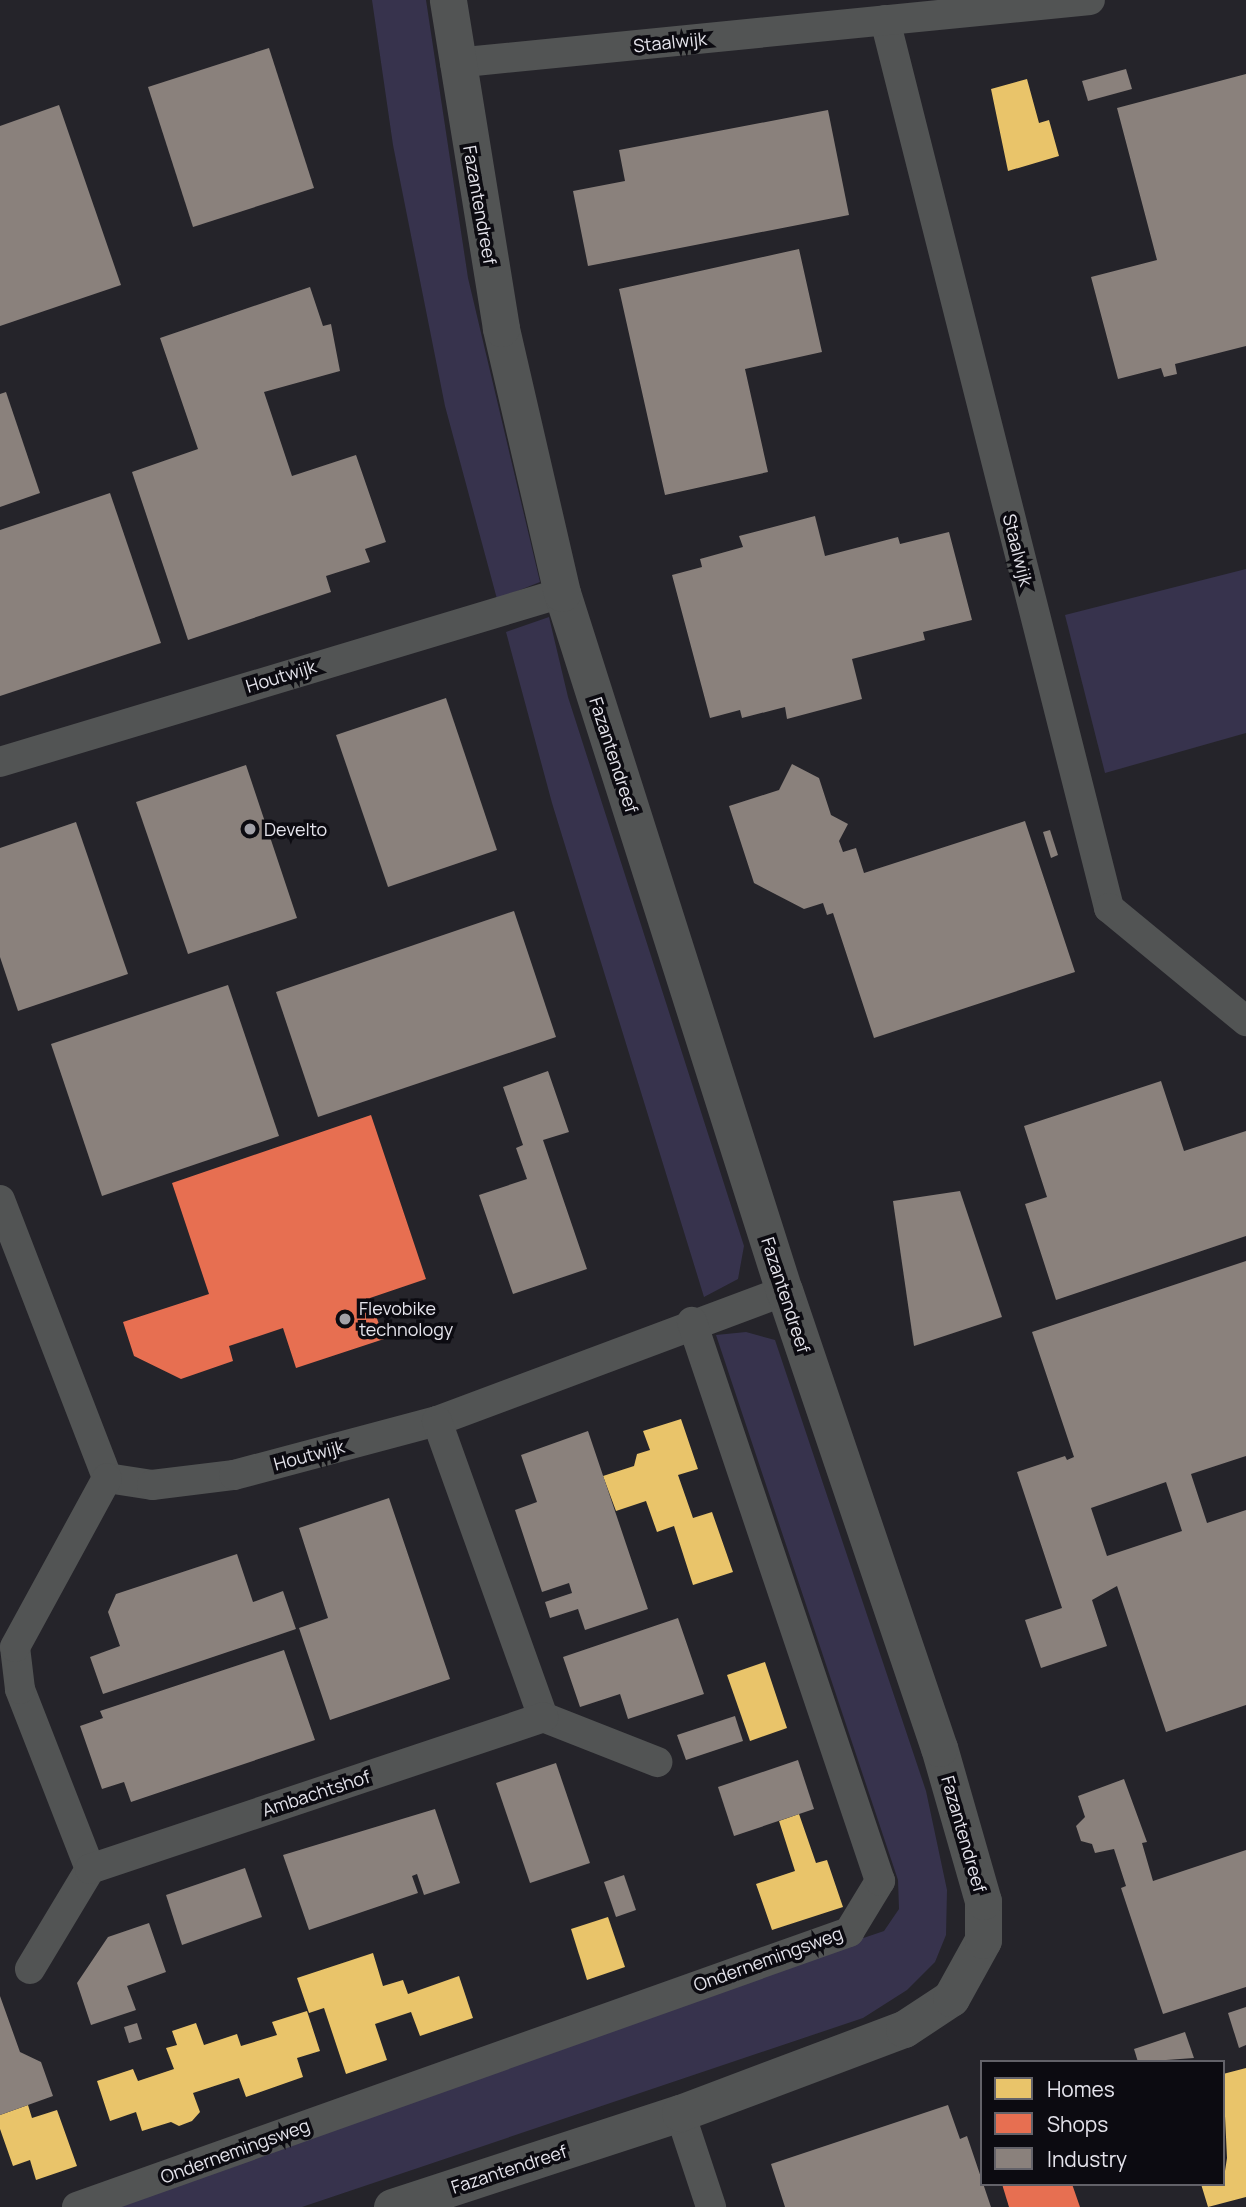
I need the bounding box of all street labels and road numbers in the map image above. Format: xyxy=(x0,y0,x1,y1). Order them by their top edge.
street label: Staalwijk xyxy=(632,27,708,57)
street label: Fazantendreef xyxy=(459,144,501,266)
street label: Staalwijk xyxy=(999,512,1037,588)
street label: Houtwijk xyxy=(243,655,319,697)
street label: Fazantendreef xyxy=(585,694,643,816)
street label: Fazantendreef xyxy=(757,1234,815,1356)
street label: Houtwijk xyxy=(271,1435,347,1475)
street label: Ambachtshof xyxy=(259,1765,373,1821)
street label: Fazantendreef xyxy=(937,1773,991,1895)
street label: Ondernemingsweg xyxy=(691,1922,845,1996)
street label: Ondernemingsweg xyxy=(158,2114,312,2188)
street label: Fazantendreef xyxy=(448,2140,570,2198)

